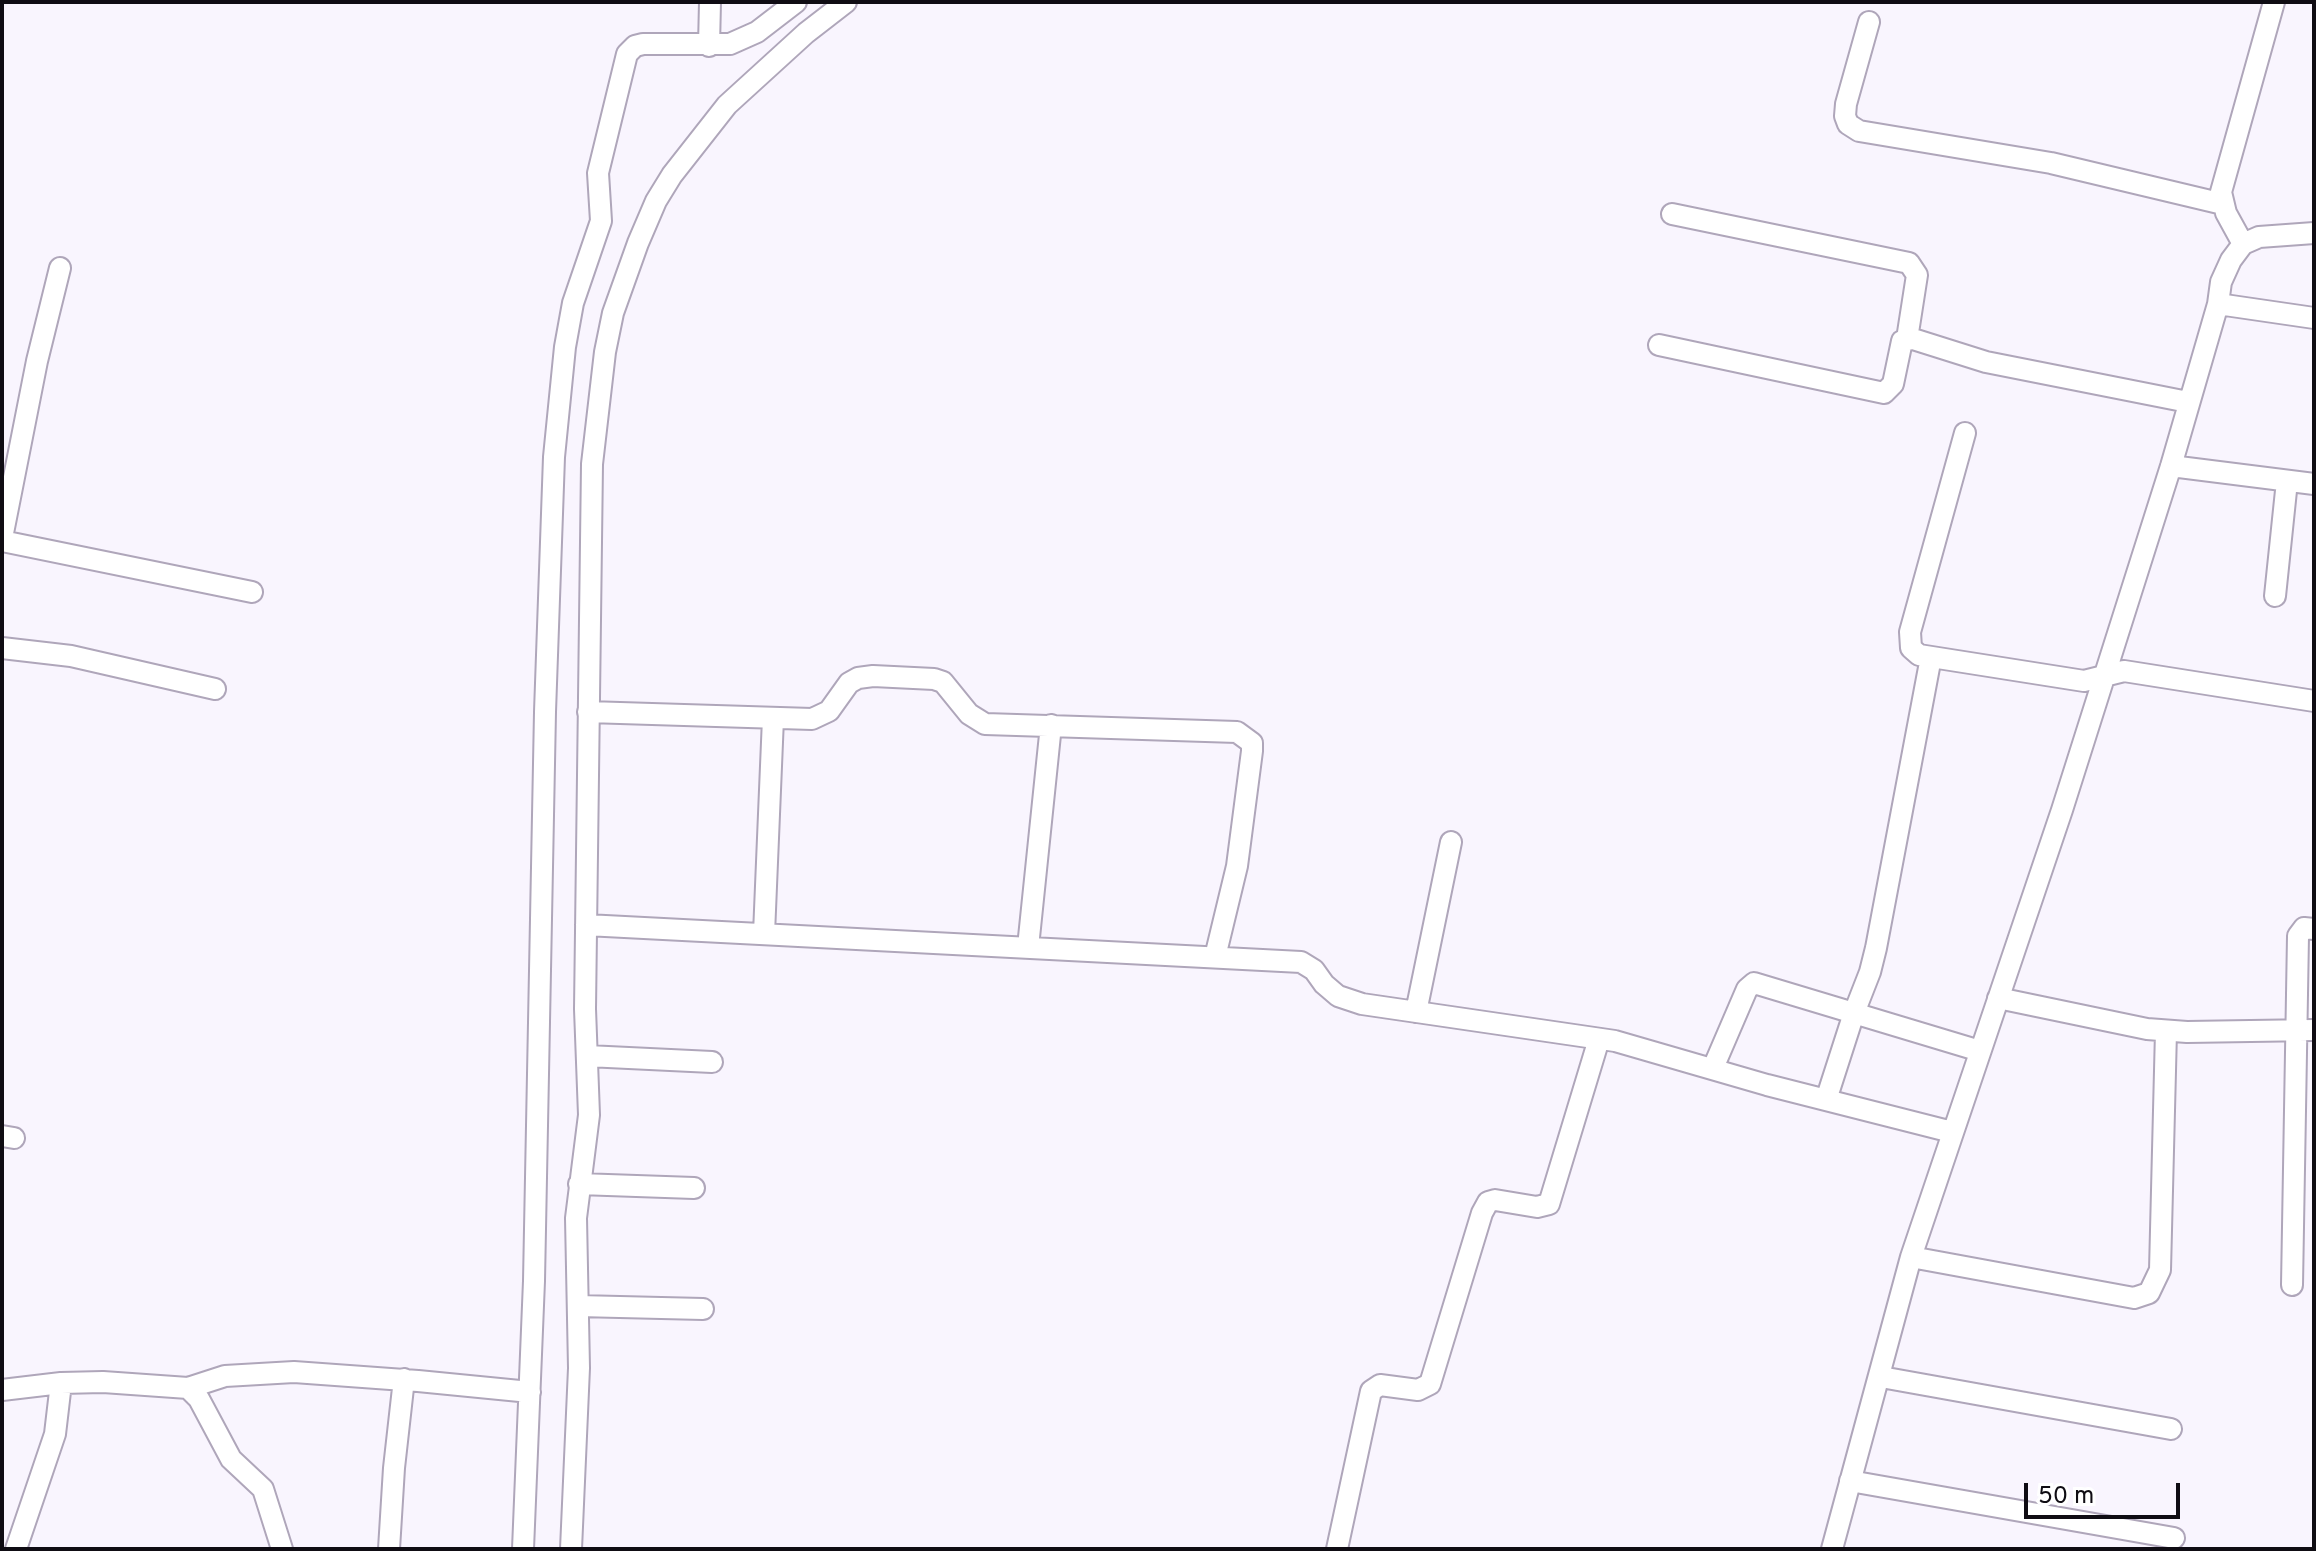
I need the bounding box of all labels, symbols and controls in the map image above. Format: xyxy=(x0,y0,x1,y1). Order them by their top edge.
scale bar xyxy=(2028,1467,2184,1517)
text: 50 m xyxy=(2038,1482,2094,1512)

